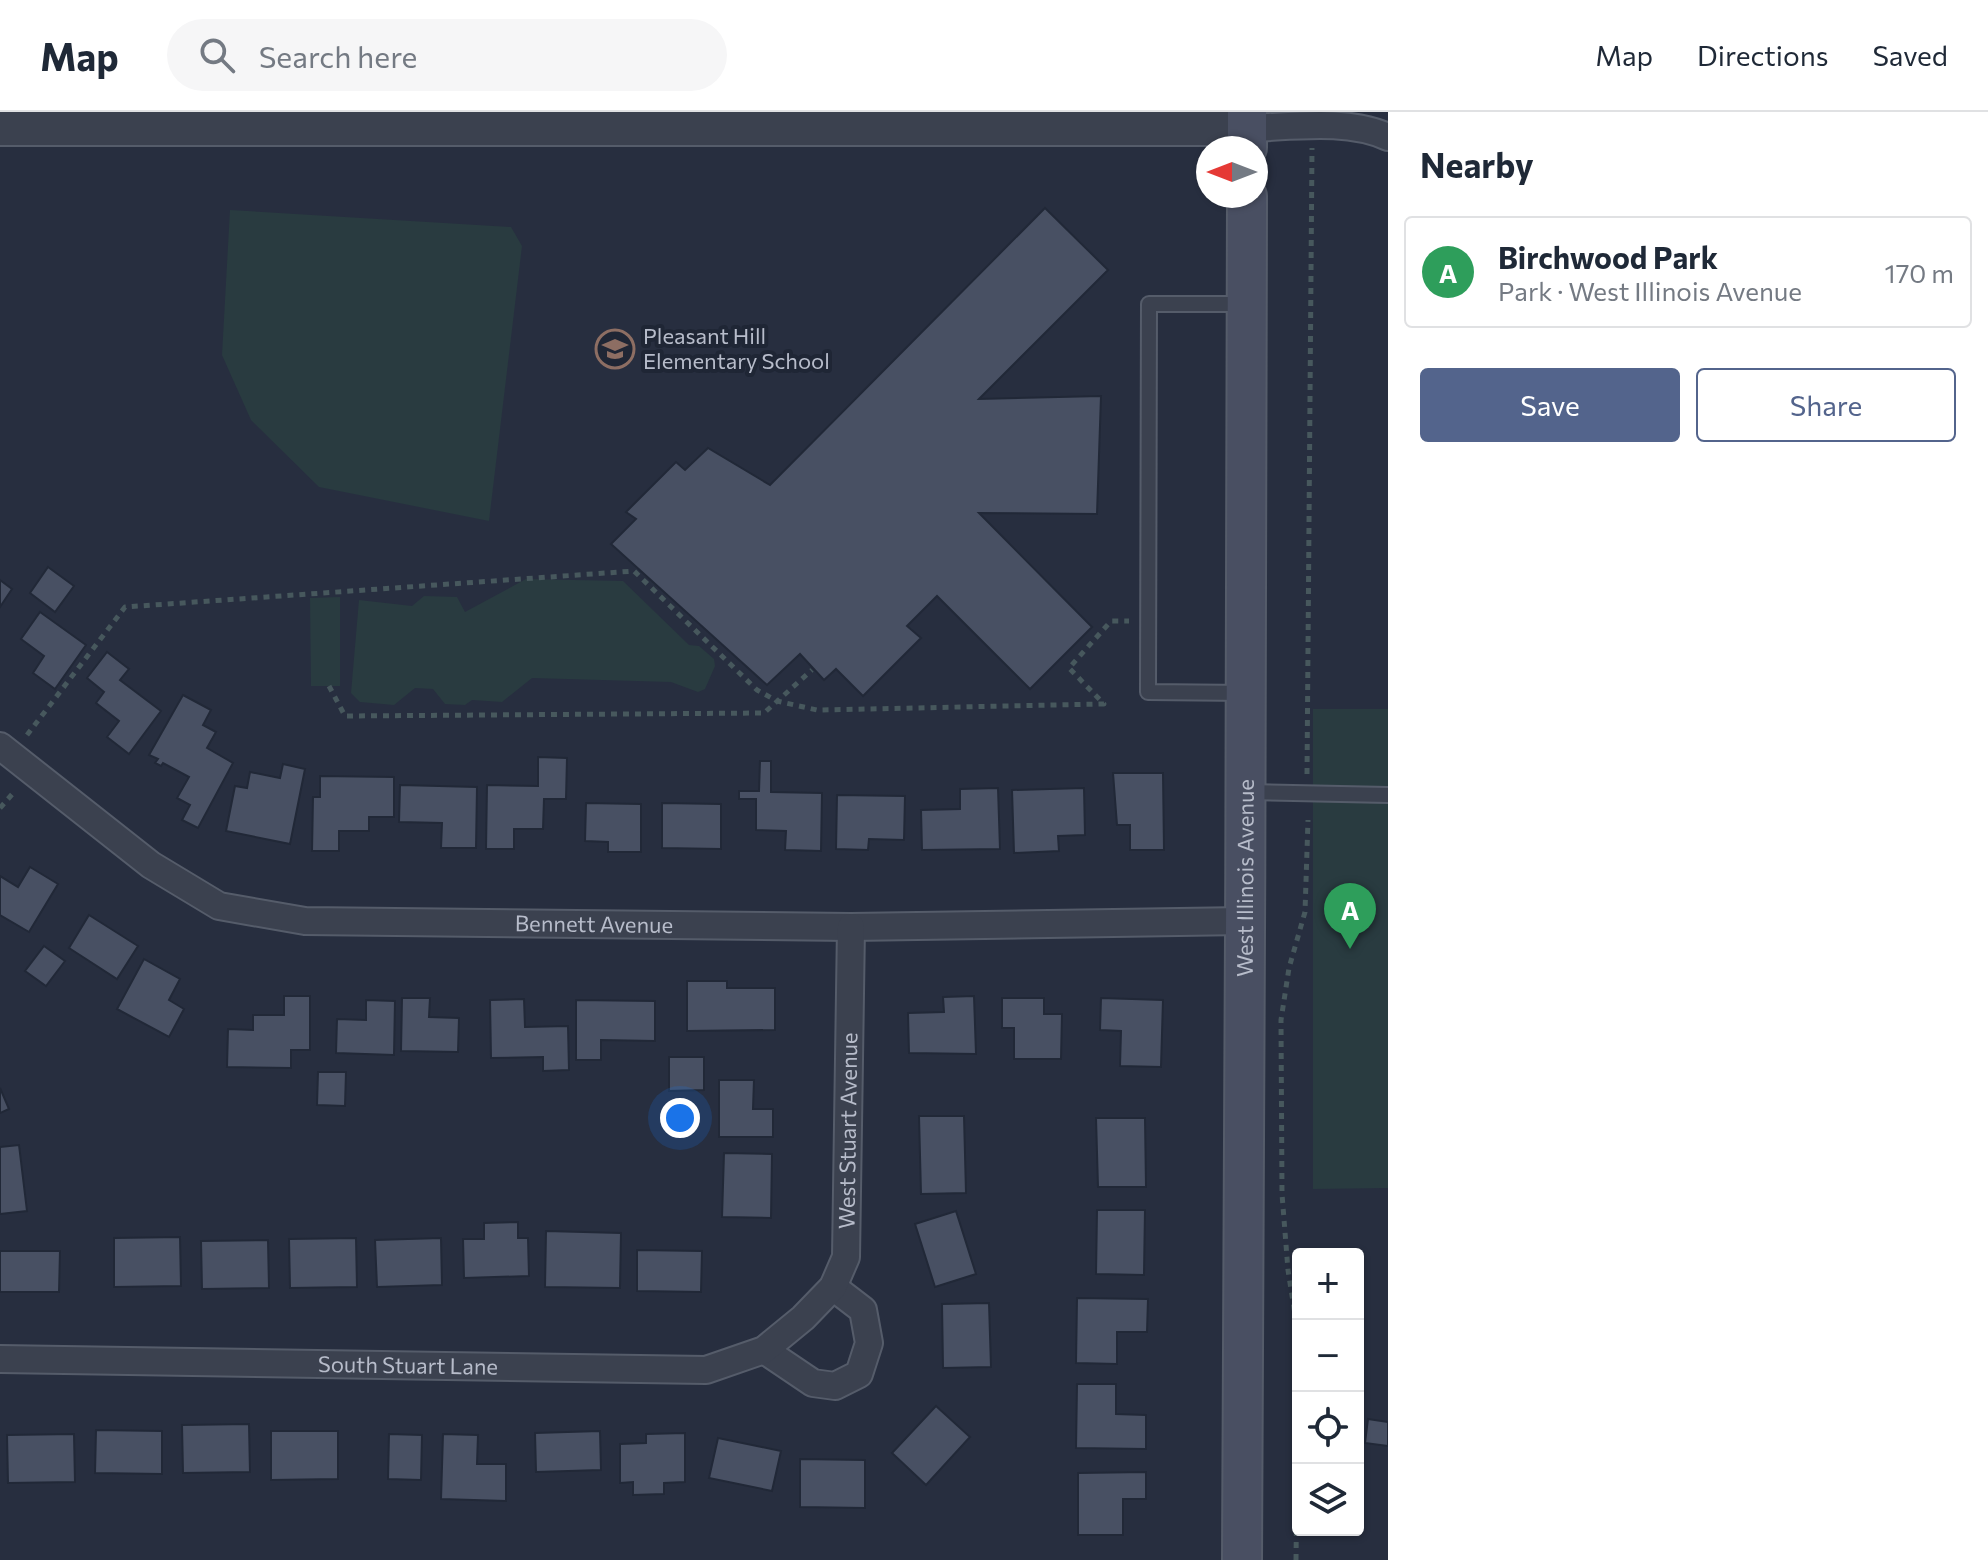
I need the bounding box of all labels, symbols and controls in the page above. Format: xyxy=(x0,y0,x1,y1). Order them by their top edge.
search box xyxy=(167,19,727,91)
text: Map xyxy=(40,32,119,79)
icon: search xyxy=(195,33,239,77)
text: Search here xyxy=(259,37,417,74)
text: Map xyxy=(1595,38,1653,72)
text: Directions xyxy=(1697,38,1828,72)
text: Saved xyxy=(1872,38,1948,72)
north arrow xyxy=(1196,136,1268,208)
text: Nearby xyxy=(1420,143,1534,185)
text: Birchwood Park xyxy=(1498,238,1718,275)
text: A xyxy=(1439,257,1457,288)
text: 170 m xyxy=(1885,257,1954,288)
text: Park · West Illinois Avenue xyxy=(1498,275,1802,306)
place label: Pleasant Hill Elementary School xyxy=(643,322,830,374)
school or university icon: Pleasant Hill Elementary School xyxy=(594,328,636,370)
button: Save xyxy=(1420,368,1680,442)
button: Share xyxy=(1696,368,1956,442)
street label: West Illinois Avenue xyxy=(1231,779,1259,977)
pin: A xyxy=(1324,883,1376,949)
street label: Bennett Avenue xyxy=(515,909,673,938)
street label: West Stuart Avenue xyxy=(832,1032,862,1229)
your location xyxy=(660,1098,700,1138)
map controls xyxy=(1292,1248,1364,1536)
button: + xyxy=(1292,1248,1364,1320)
button: − xyxy=(1292,1320,1364,1392)
street label: South Stuart Lane xyxy=(318,1350,498,1380)
button: locate xyxy=(1292,1392,1364,1464)
button: layers xyxy=(1292,1464,1364,1536)

